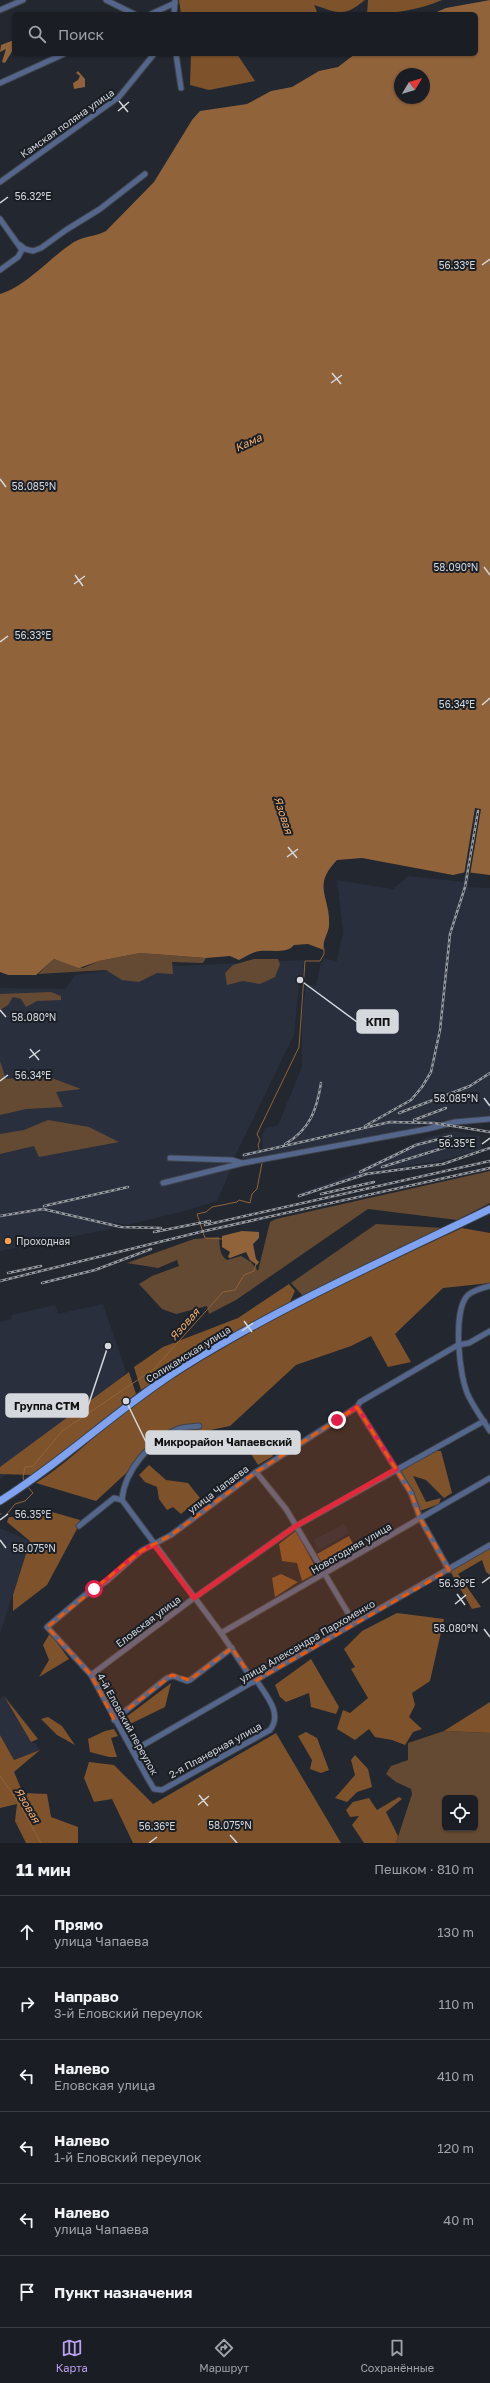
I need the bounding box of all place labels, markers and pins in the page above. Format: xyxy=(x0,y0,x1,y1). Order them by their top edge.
callout: КПП xyxy=(357,1010,398,1033)
place label: Проходная xyxy=(16,1235,70,1247)
marker: Проходная xyxy=(3,1236,13,1246)
callout: Группа СТМ xyxy=(6,1394,88,1417)
callout: Микрорайон Чапаевский xyxy=(146,1431,300,1454)

